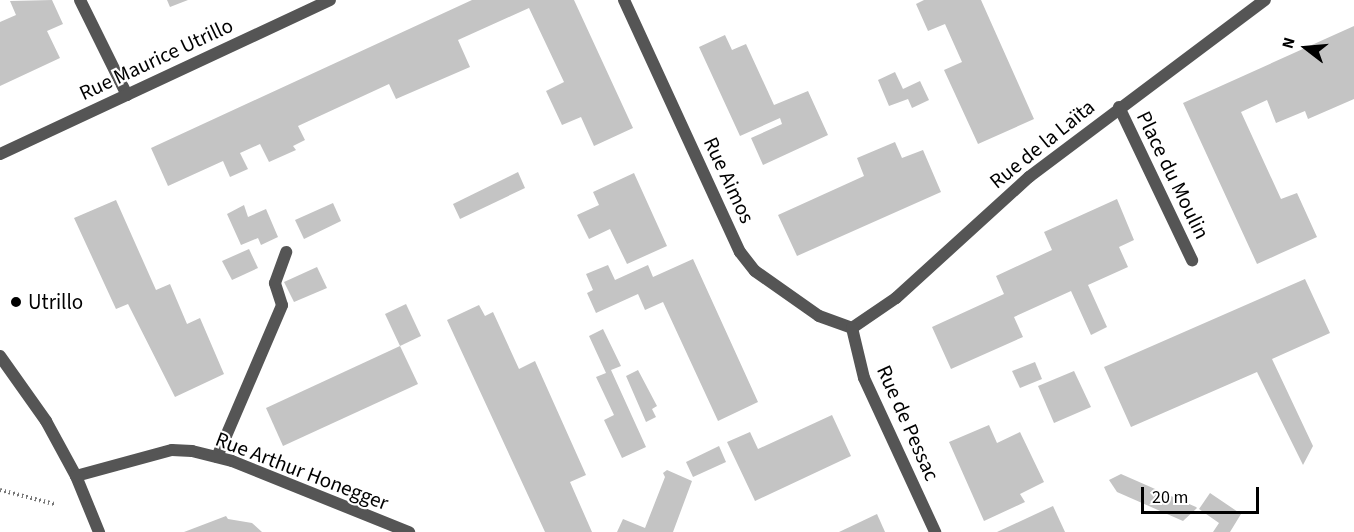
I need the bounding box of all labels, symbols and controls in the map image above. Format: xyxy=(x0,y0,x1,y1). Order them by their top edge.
street label: Rue Maurice Utrillo xyxy=(75,12,237,106)
north arrow xyxy=(1276,18,1336,78)
text: N xyxy=(1277,35,1301,51)
street label: Rue de la Laïta xyxy=(984,94,1100,194)
street label: Place du Moulin xyxy=(1131,107,1215,243)
street label: Rue Aimos xyxy=(698,133,760,227)
place label: Utrillo xyxy=(28,289,83,315)
marker: Utrillo xyxy=(9,295,23,309)
street label: Rue de Pessac xyxy=(871,361,945,485)
street label: Rue Arthur Honegger xyxy=(212,426,392,516)
scale bar xyxy=(1144,475,1262,513)
text: 20 m xyxy=(1152,485,1188,510)

